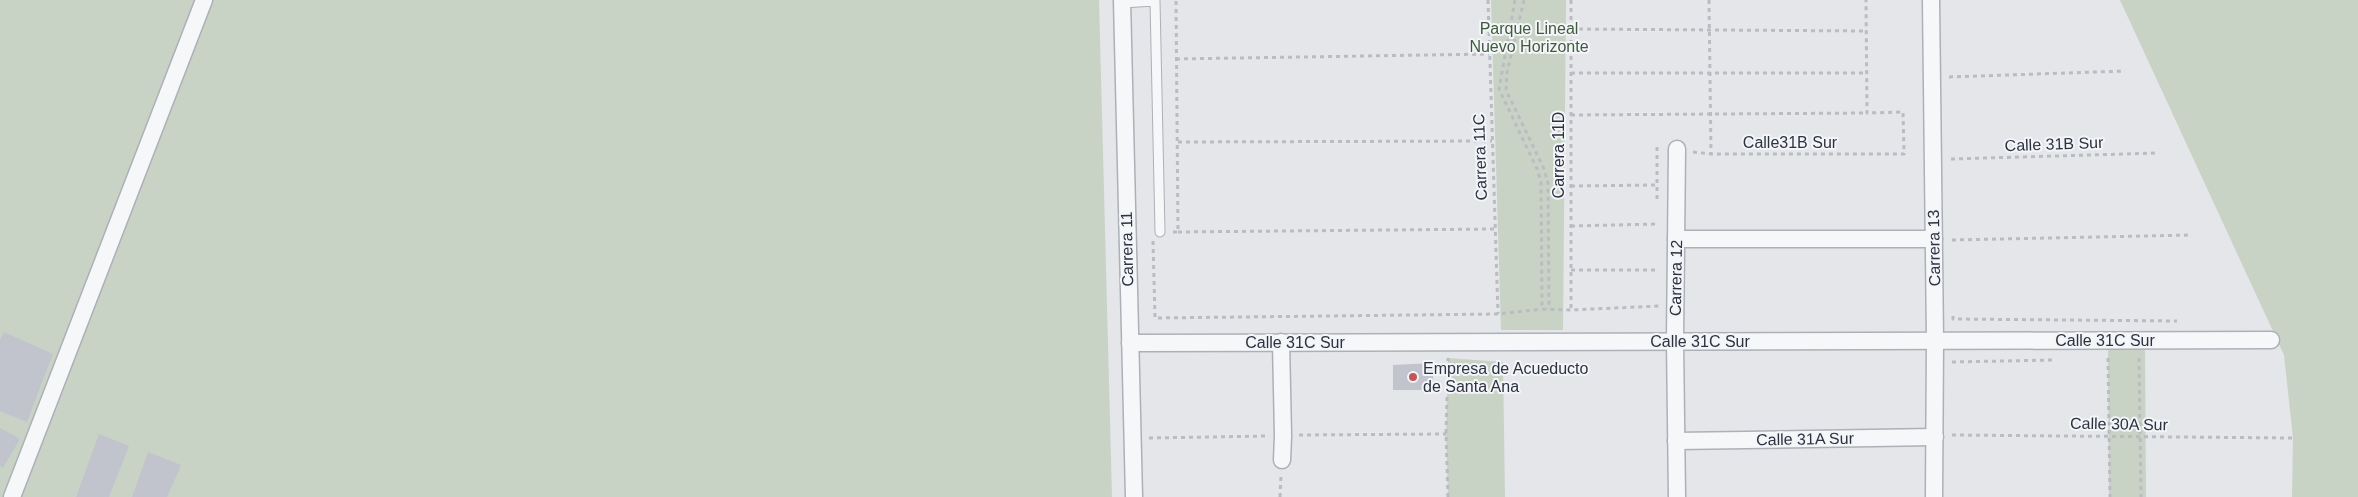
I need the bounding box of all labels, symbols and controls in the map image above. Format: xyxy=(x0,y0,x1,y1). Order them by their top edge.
park label: Parque Lineal Nuevo Horizonte xyxy=(1469,20,1589,55)
street label: Carrera 11D xyxy=(1550,112,1567,198)
street label: Carrera 11C xyxy=(1470,113,1490,201)
street label: Calle31B Sur xyxy=(1743,134,1838,151)
street label: Calle 31B Sur xyxy=(2004,134,2104,154)
street label: Carrera 13 xyxy=(1925,210,1943,286)
street label: Carrera 11 xyxy=(1118,211,1136,287)
street label: Carrera 12 xyxy=(1667,240,1685,316)
street label: Calle 31C Sur xyxy=(2055,332,2155,349)
street label: Calle 31C Sur xyxy=(1650,333,1750,350)
street label: Calle 31C Sur xyxy=(1245,334,1345,351)
place label: Empresa de Acueducto de Santa Ana xyxy=(1423,360,1589,395)
marker: Empresa de Acueducto de Santa Ana xyxy=(1407,371,1419,383)
street label: Calle 30A Sur xyxy=(2070,415,2169,433)
street label: Calle 31A Sur xyxy=(1756,430,1855,448)

